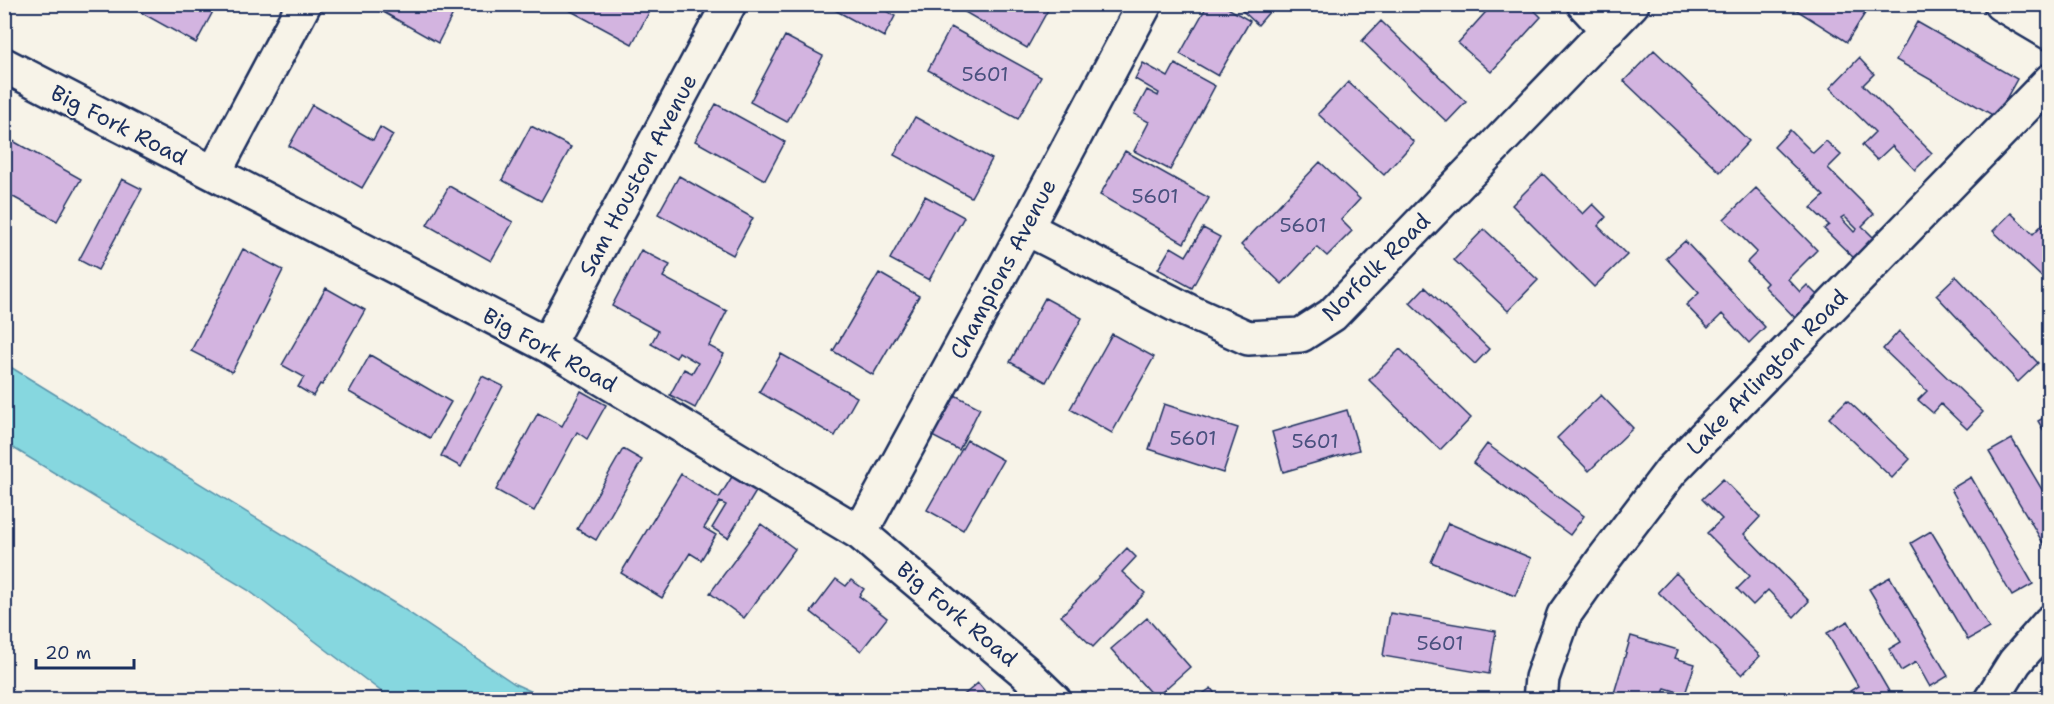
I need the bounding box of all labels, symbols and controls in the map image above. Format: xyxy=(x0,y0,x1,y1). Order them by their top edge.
house number: 5601 xyxy=(961,61,1009,87)
street label: Sam Houston Avenue xyxy=(572,69,704,281)
street label: Big Fork Road xyxy=(46,78,192,172)
street label: Champions Avenue xyxy=(943,174,1063,364)
house number: 5601 xyxy=(1131,183,1179,209)
street label: Norfolk Road xyxy=(1316,206,1437,327)
house number: 5601 xyxy=(1279,212,1327,238)
street label: Lake Arlington Road xyxy=(1680,283,1854,461)
street label: Big Fork Road xyxy=(478,301,622,399)
house number: 5601 xyxy=(1169,425,1217,451)
house number: 5601 xyxy=(1291,428,1339,454)
street label: Big Fork Road xyxy=(890,555,1024,673)
house number: 5601 xyxy=(1416,630,1464,656)
scale bar xyxy=(36,632,134,670)
text: 20 m xyxy=(45,641,91,665)

